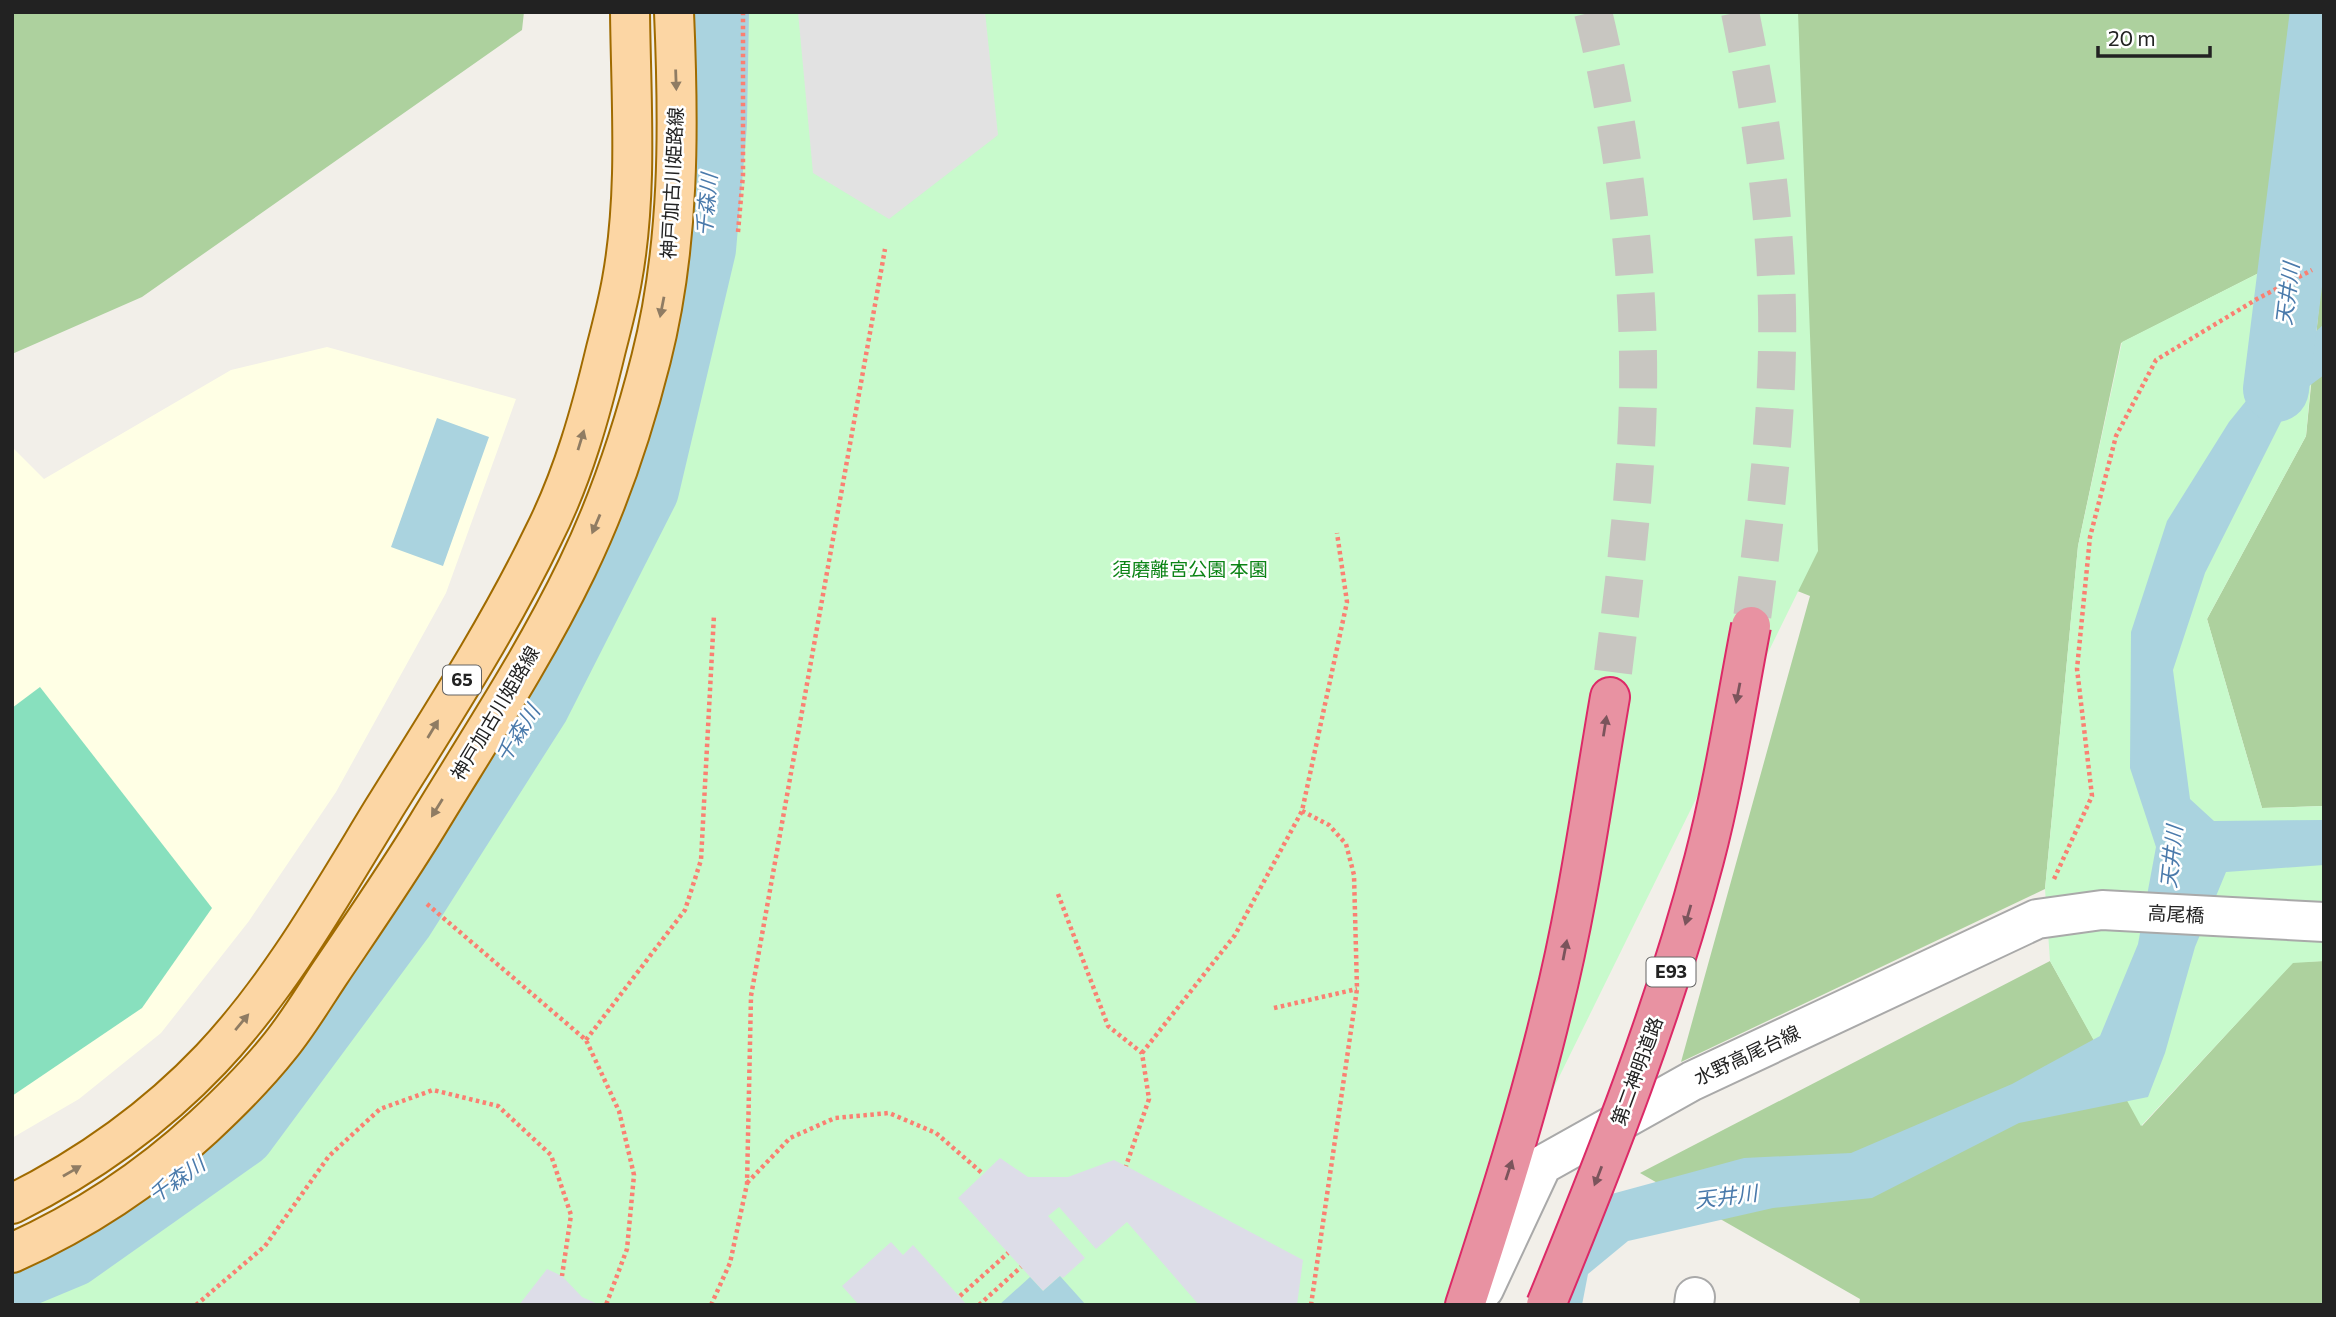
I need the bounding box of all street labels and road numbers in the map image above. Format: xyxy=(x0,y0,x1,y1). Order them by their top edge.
street label: 神戸加古川姫路線 xyxy=(656,106,687,259)
street label: 神戸加古川姫路線 xyxy=(446,642,544,784)
road number: 65 xyxy=(443,666,481,694)
street label: 高尾橋 xyxy=(2147,901,2205,926)
road number: E93 xyxy=(1646,958,1696,987)
street label: 第二神明道路 xyxy=(1606,1013,1667,1128)
street label: 水野高尾台線 xyxy=(1690,1020,1803,1089)

